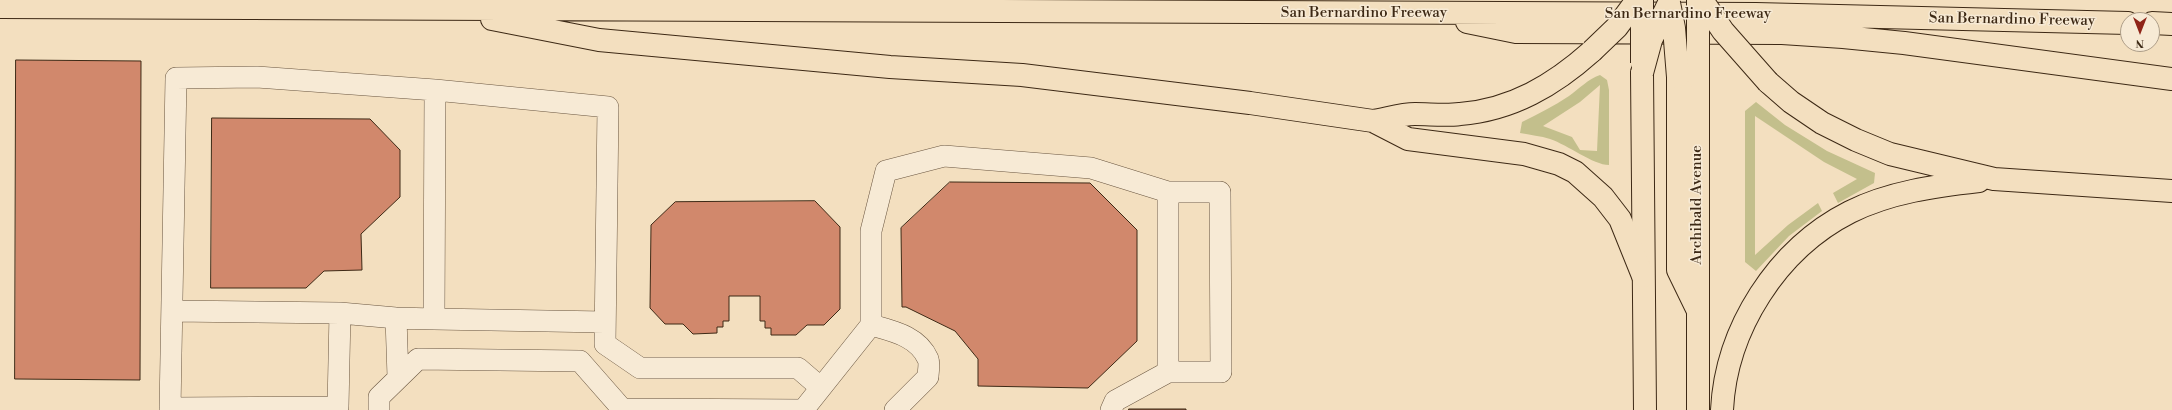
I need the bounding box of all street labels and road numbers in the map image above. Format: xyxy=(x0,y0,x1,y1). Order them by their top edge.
street label: San Bernardino Freeway xyxy=(1281,4,1447,22)
street label: San Bernardino Freeway xyxy=(1605,5,1771,23)
street label: San Bernardino Freeway xyxy=(1929,10,2095,30)
street label: Archibald Avenue xyxy=(1688,145,1706,265)

